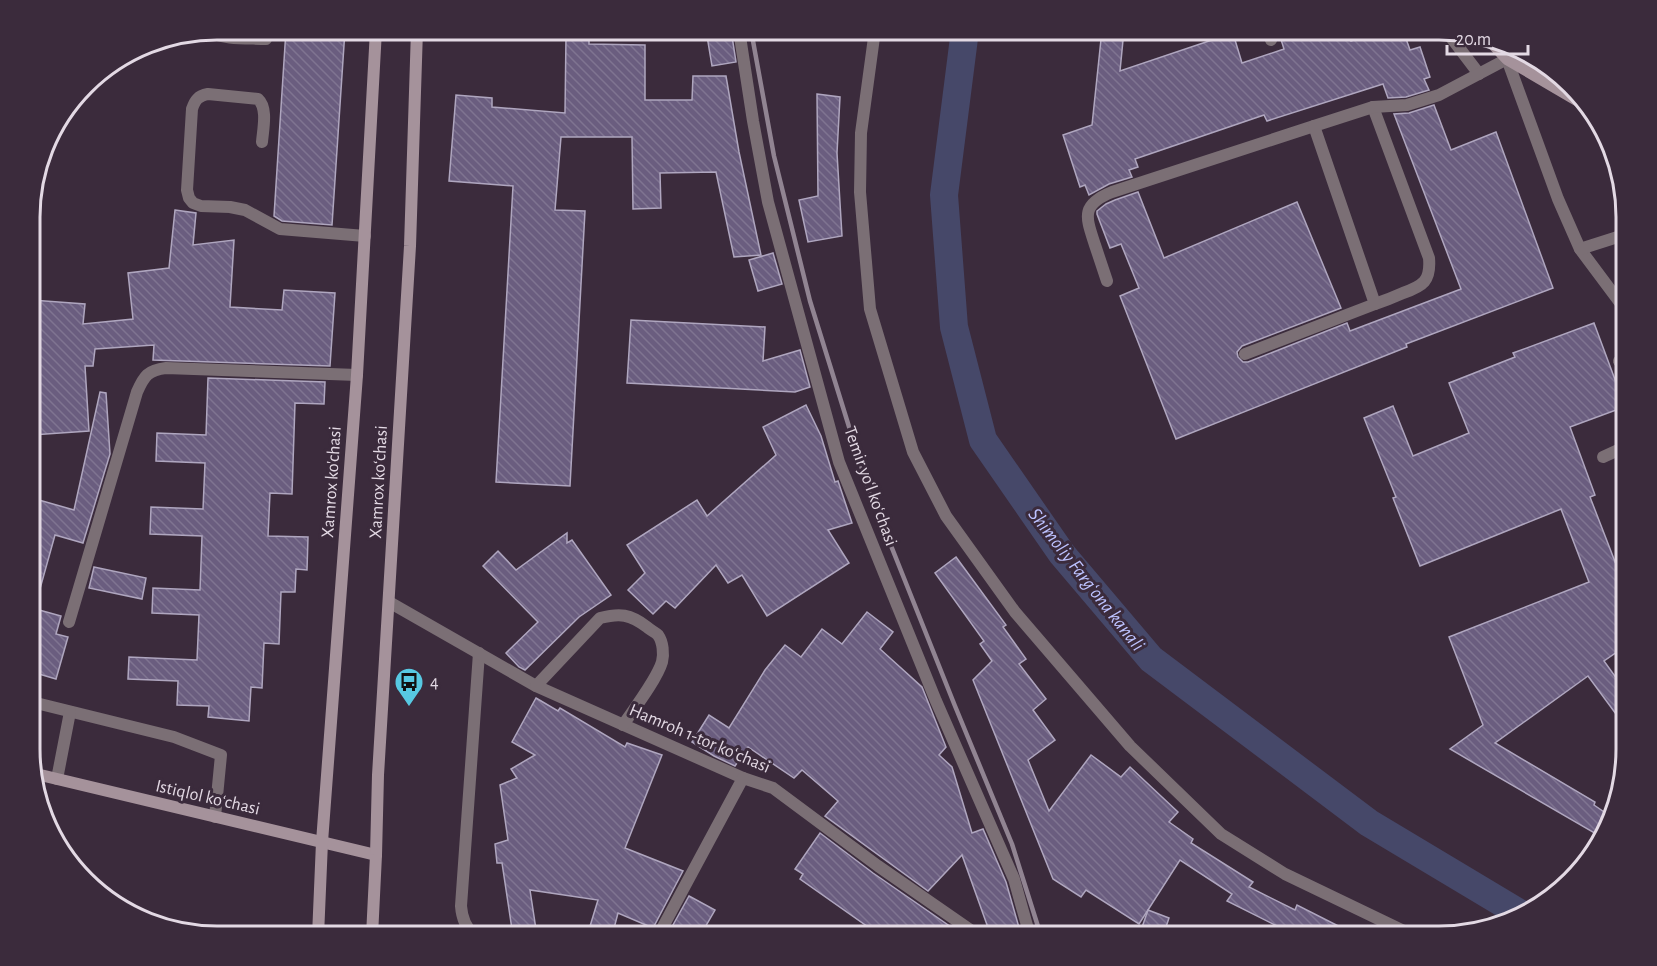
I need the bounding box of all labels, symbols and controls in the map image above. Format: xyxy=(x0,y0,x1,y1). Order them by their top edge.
scale bar xyxy=(1447,18,1528,56)
text: 20 m xyxy=(1456,31,1491,49)
street label: Temir yoʻl koʻchasi xyxy=(840,424,900,548)
street label: Xamrox koʻchasi xyxy=(367,425,391,539)
street label: Xamrox ko'chasi xyxy=(319,426,345,538)
water label: Shimoliy Fargʻona kanali xyxy=(1024,504,1148,655)
bus stop icon: 4 xyxy=(393,666,425,708)
place label: 4 xyxy=(430,674,439,692)
street label: Hamroh 1-tor koʻchasi xyxy=(626,701,773,777)
street label: Istiqlol koʻchasi xyxy=(154,777,262,819)

